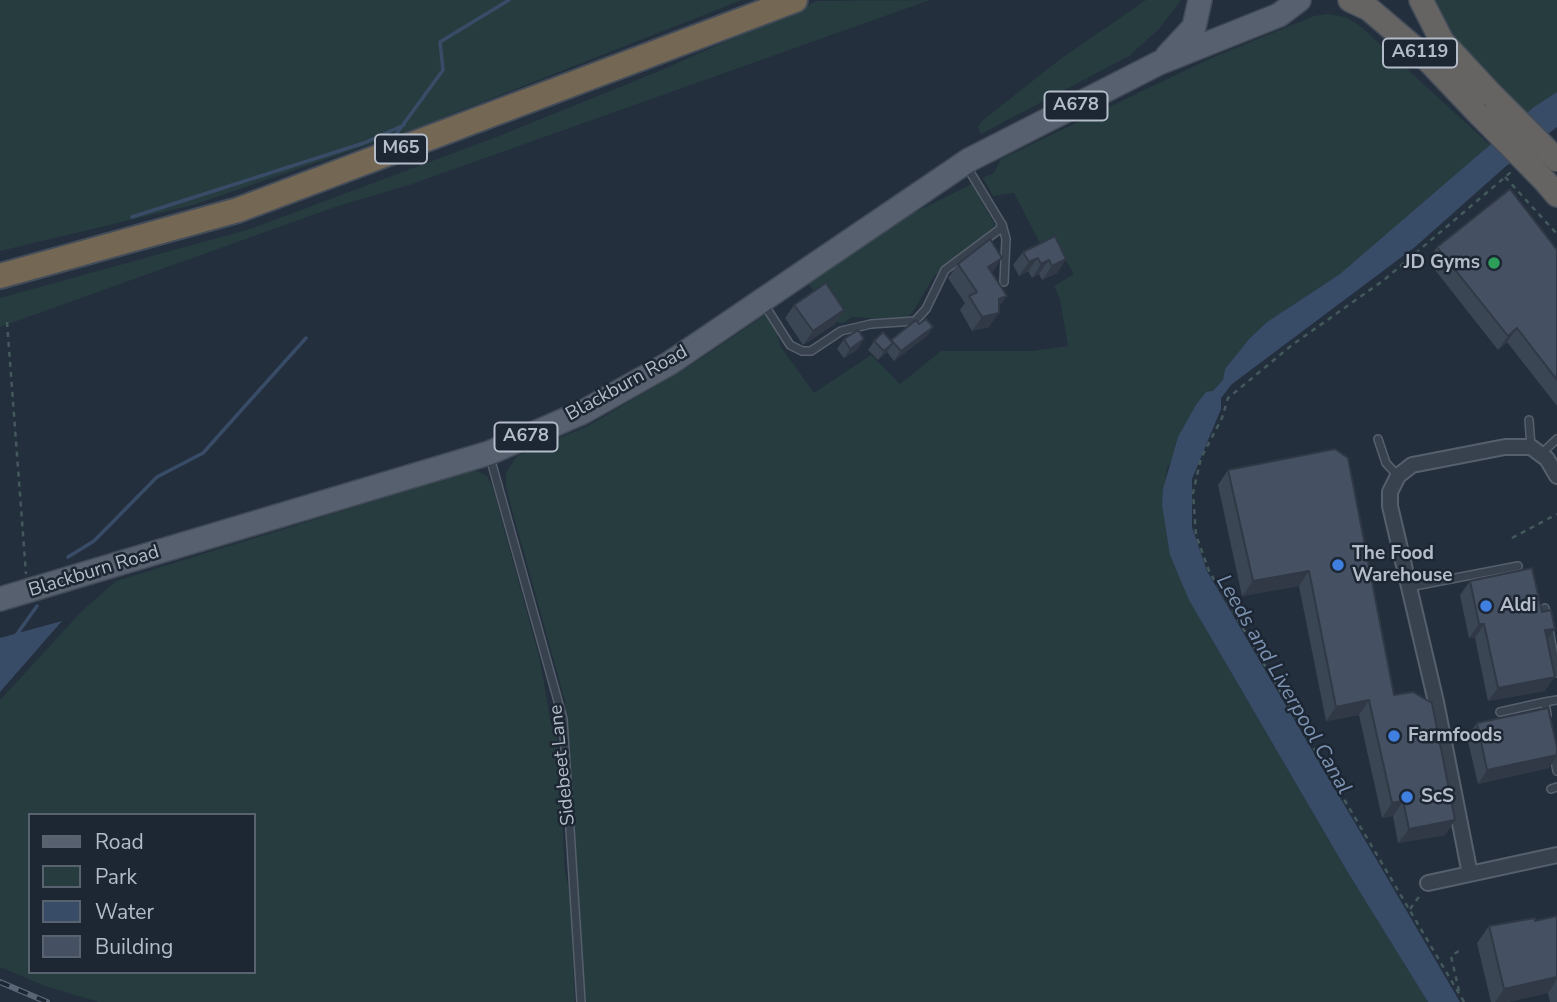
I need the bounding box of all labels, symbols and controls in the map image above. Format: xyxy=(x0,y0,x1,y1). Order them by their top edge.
road number: A6119 xyxy=(1383,38,1457,68)
road number: A678 xyxy=(1044,92,1108,120)
road number: M65 xyxy=(375,134,427,164)
place label: JD Gyms xyxy=(1404,252,1480,274)
marker: JD Gyms xyxy=(1486,255,1502,271)
street label: Blackburn Road xyxy=(562,341,692,427)
road number: A678 xyxy=(494,422,558,452)
street label: Blackburn Road xyxy=(26,541,162,603)
place label: The Food Warehouse xyxy=(1352,543,1453,587)
marker: The Food Warehouse xyxy=(1330,557,1346,573)
water label: Leeds and Liverpool Canal xyxy=(1210,571,1356,799)
place label: Aldi xyxy=(1500,595,1536,617)
marker: Aldi xyxy=(1478,598,1494,614)
street label: Sidebeet Lane xyxy=(545,703,581,827)
place label: Farmfoods xyxy=(1408,725,1502,747)
marker: Farmfoods xyxy=(1386,728,1402,744)
place label: ScS xyxy=(1421,786,1454,808)
marker: ScS xyxy=(1399,789,1415,805)
legend xyxy=(28,813,256,974)
text: Road xyxy=(95,828,144,856)
text: Park xyxy=(95,863,137,891)
text: Water xyxy=(95,898,154,926)
text: Building xyxy=(95,933,173,961)

